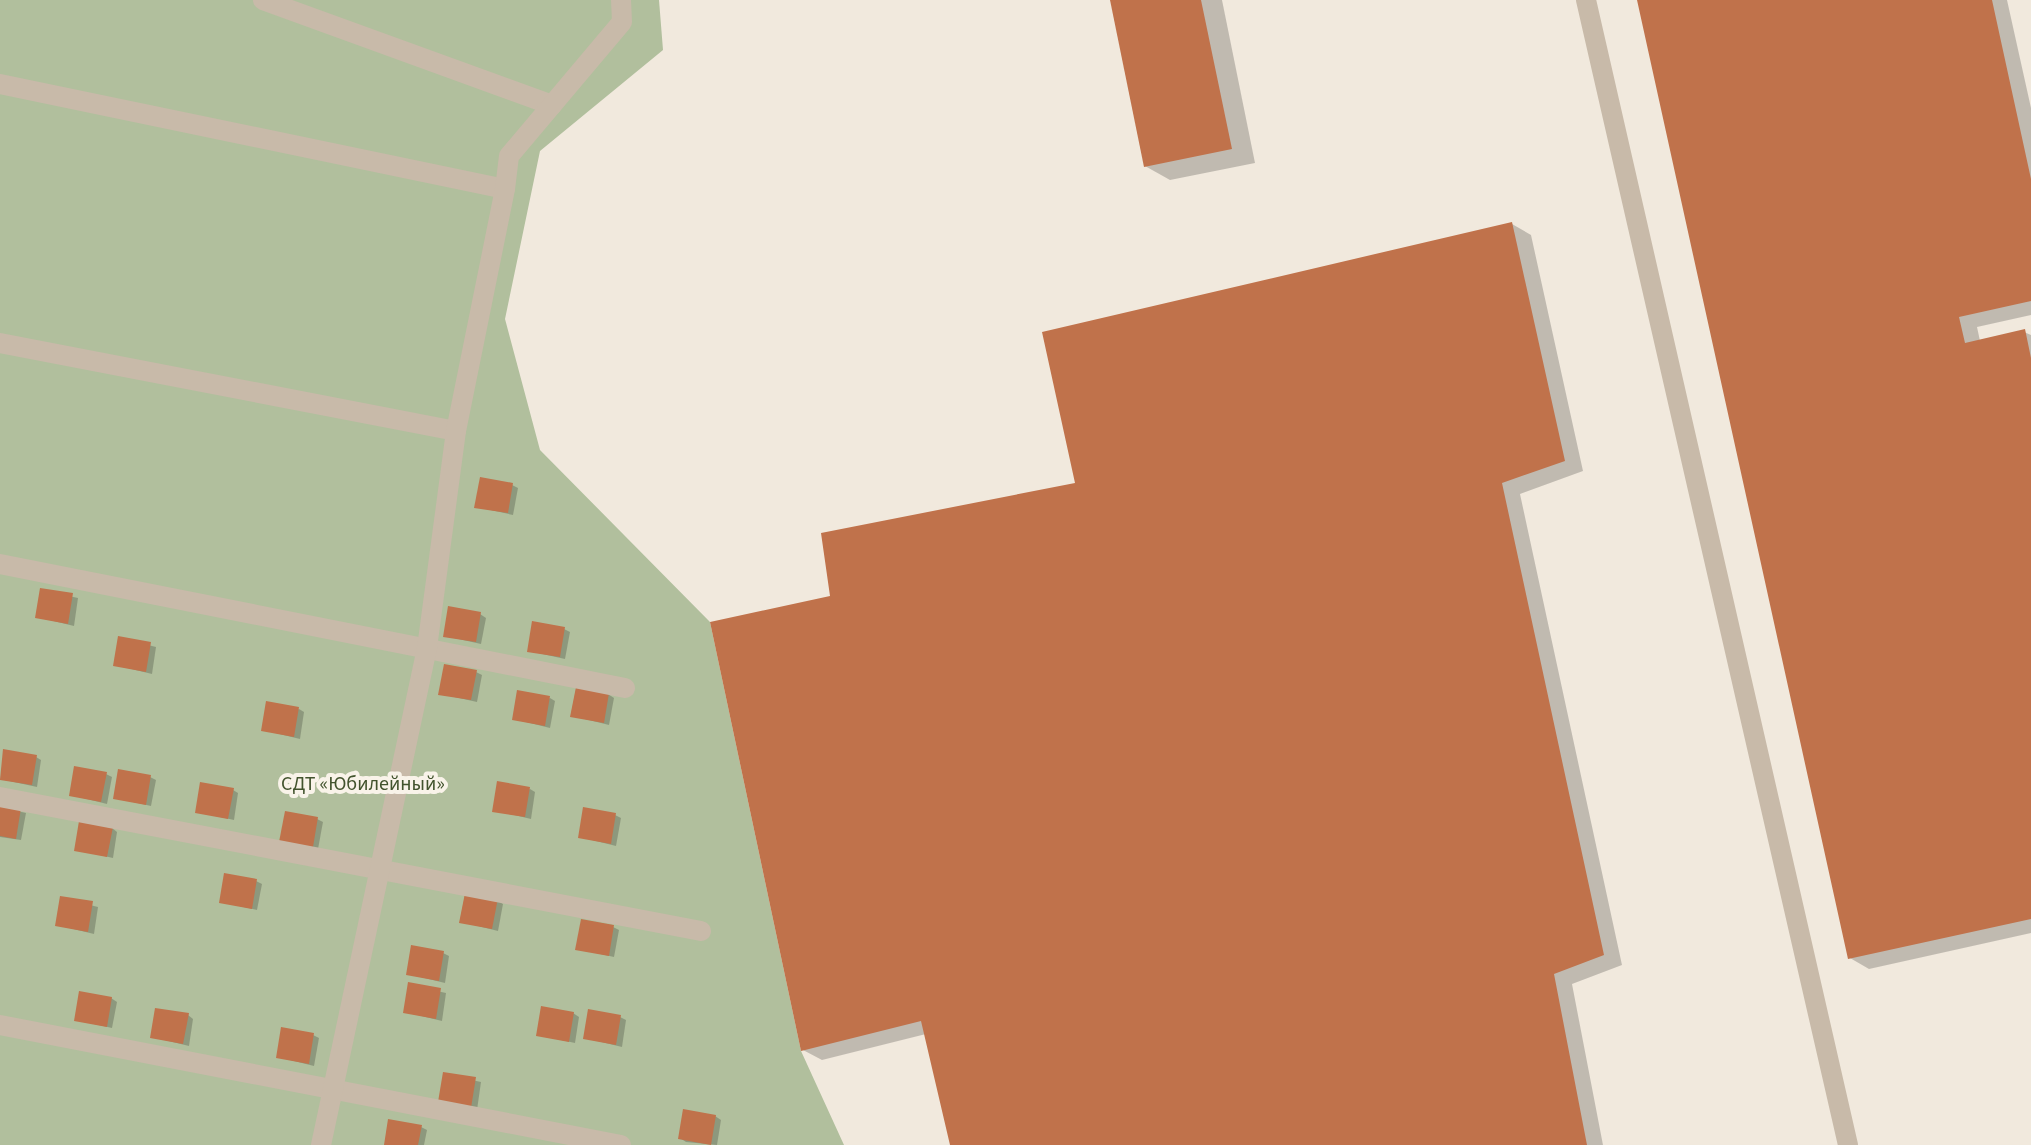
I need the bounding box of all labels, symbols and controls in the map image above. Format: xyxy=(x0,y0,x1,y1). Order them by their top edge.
park label: СДТ «Юбилейный» xyxy=(281,770,445,798)

